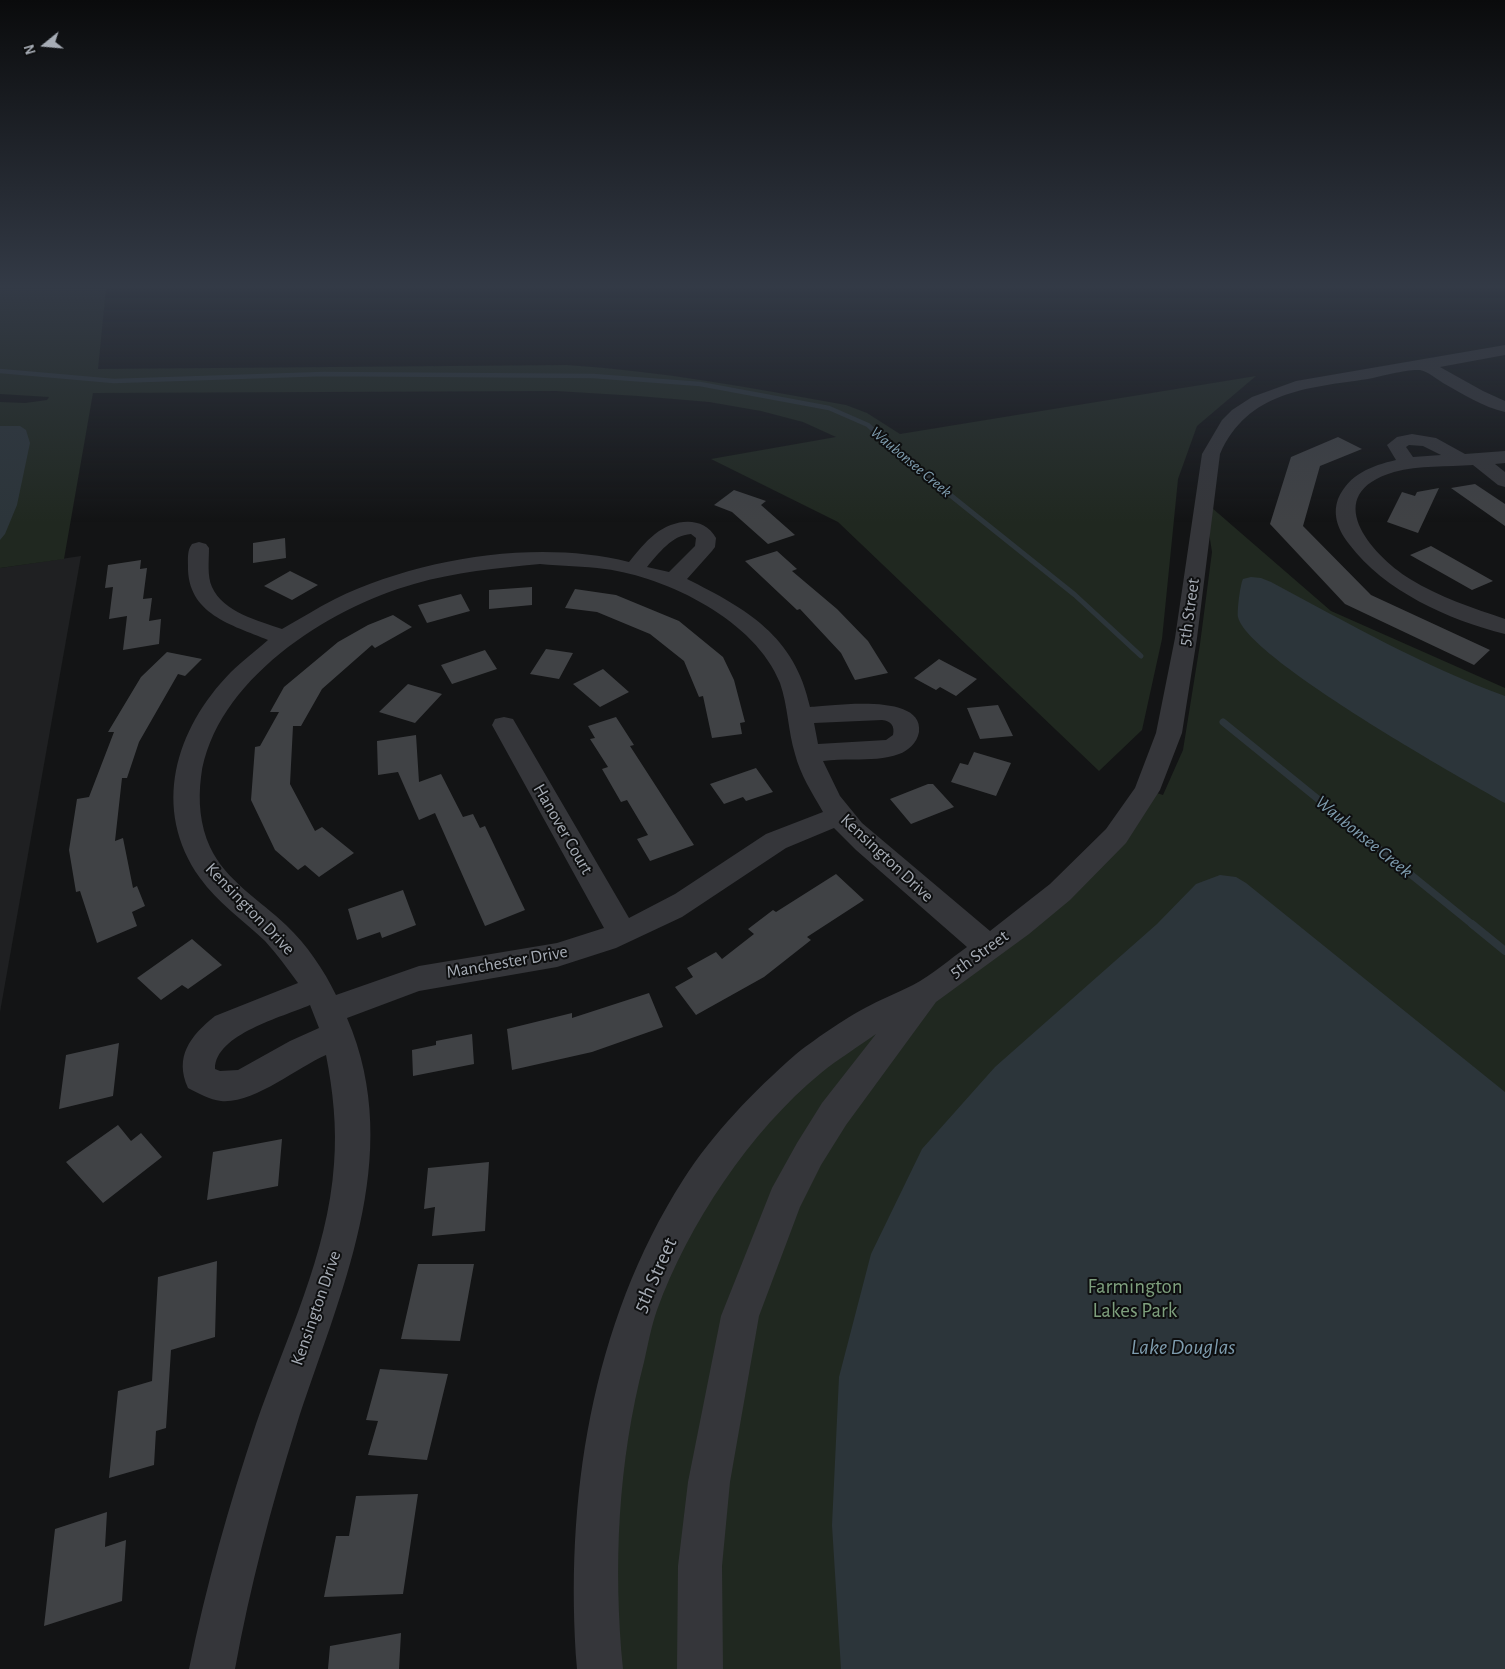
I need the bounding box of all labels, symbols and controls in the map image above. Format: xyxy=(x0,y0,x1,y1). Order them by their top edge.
north arrow xyxy=(20,20,70,70)
text: N xyxy=(23,43,39,56)
water label: Waubonsee Creek xyxy=(866,422,956,502)
street label: 5th Street xyxy=(1174,577,1204,647)
street label: Hanover Court xyxy=(528,780,598,878)
water label: Waubonsee Creek xyxy=(1311,791,1417,883)
street label: Kensington Drive xyxy=(836,809,938,907)
street label: Kensington Drive xyxy=(201,858,299,960)
street label: 5th Street xyxy=(945,925,1013,983)
street label: Manchester Drive xyxy=(445,941,569,983)
street label: 5th Street xyxy=(627,1234,683,1316)
street label: Kensington Drive xyxy=(286,1248,346,1368)
park label: Farmington Lakes Park xyxy=(1087,1274,1183,1324)
water label: Lake Douglas xyxy=(1131,1334,1235,1360)

